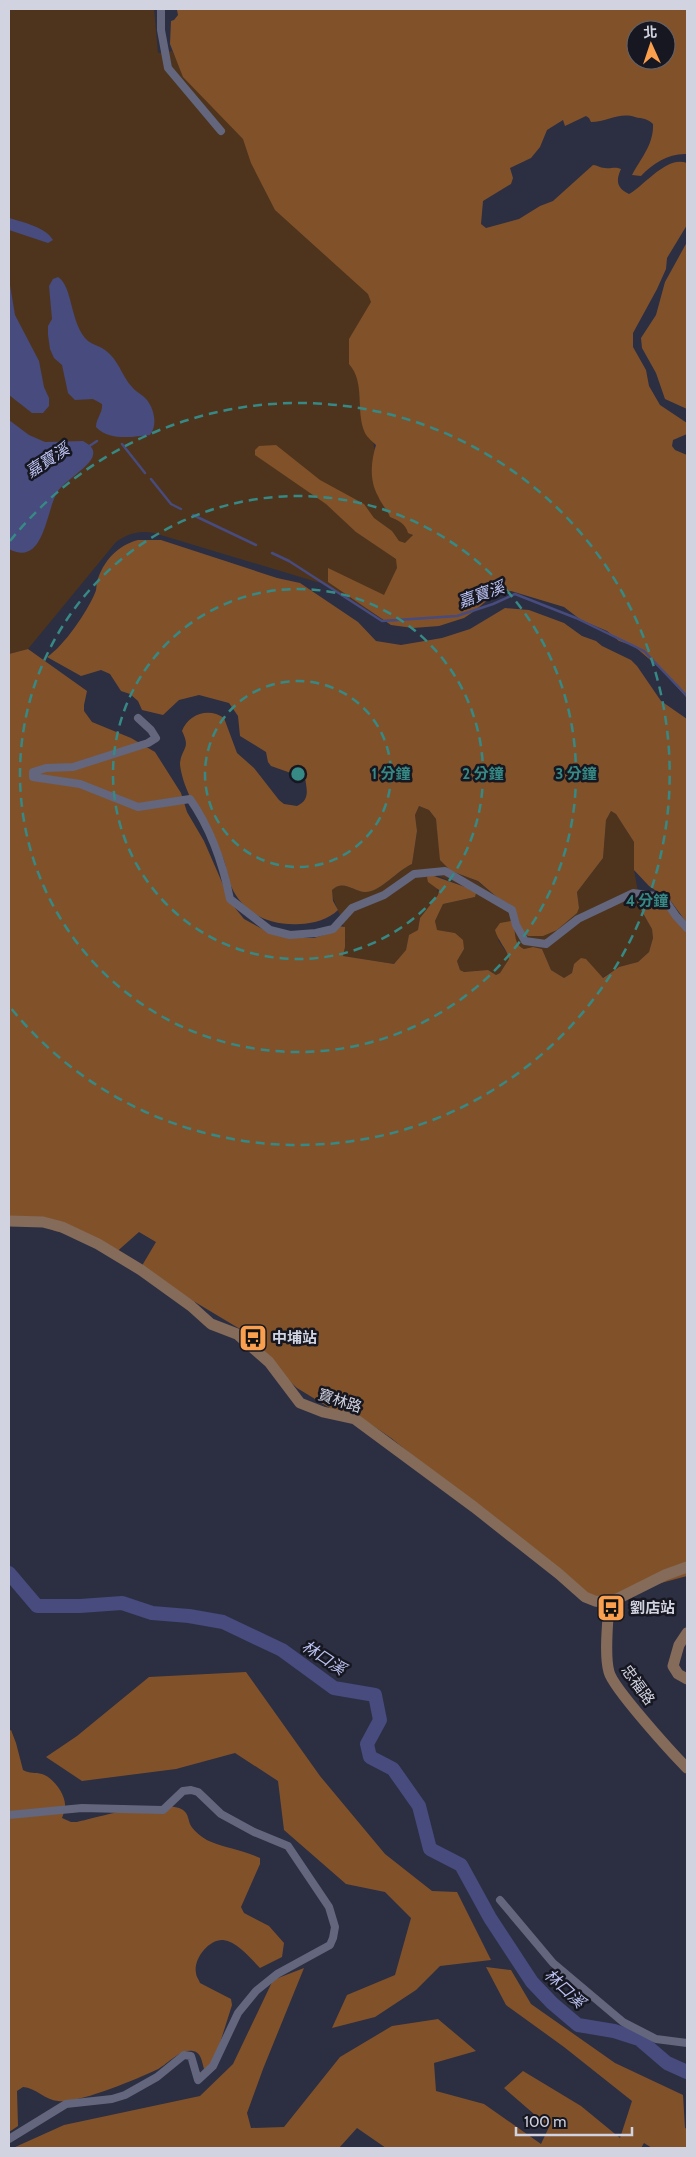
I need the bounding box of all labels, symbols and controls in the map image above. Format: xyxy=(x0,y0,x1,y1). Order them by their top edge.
north arrow xyxy=(626,20,676,70)
text: 北 xyxy=(643,23,658,41)
water label: 嘉寶溪 xyxy=(22,438,74,481)
water label: 嘉寶溪 xyxy=(455,577,509,612)
centre of rings xyxy=(289,765,307,783)
text: 1 分鐘 xyxy=(372,765,410,783)
text: 2 分鐘 xyxy=(462,765,504,783)
text: 3 分鐘 xyxy=(555,765,597,783)
text: 4 分鐘 xyxy=(626,892,668,910)
bus stop icon: 中埔站 xyxy=(238,1323,268,1353)
place label: 中埔站 xyxy=(272,1329,317,1347)
street label: 寶林路 xyxy=(316,1385,364,1417)
bus stop icon: 劉店站 xyxy=(596,1593,626,1623)
place label: 劉店站 xyxy=(630,1599,675,1617)
water label: 林口溪 xyxy=(298,1636,351,1680)
street label: 忠福路 xyxy=(617,1662,659,1708)
water label: 林口溪 xyxy=(541,1965,590,2013)
scale bar xyxy=(516,2104,632,2136)
text: 100 m xyxy=(524,2113,566,2131)

